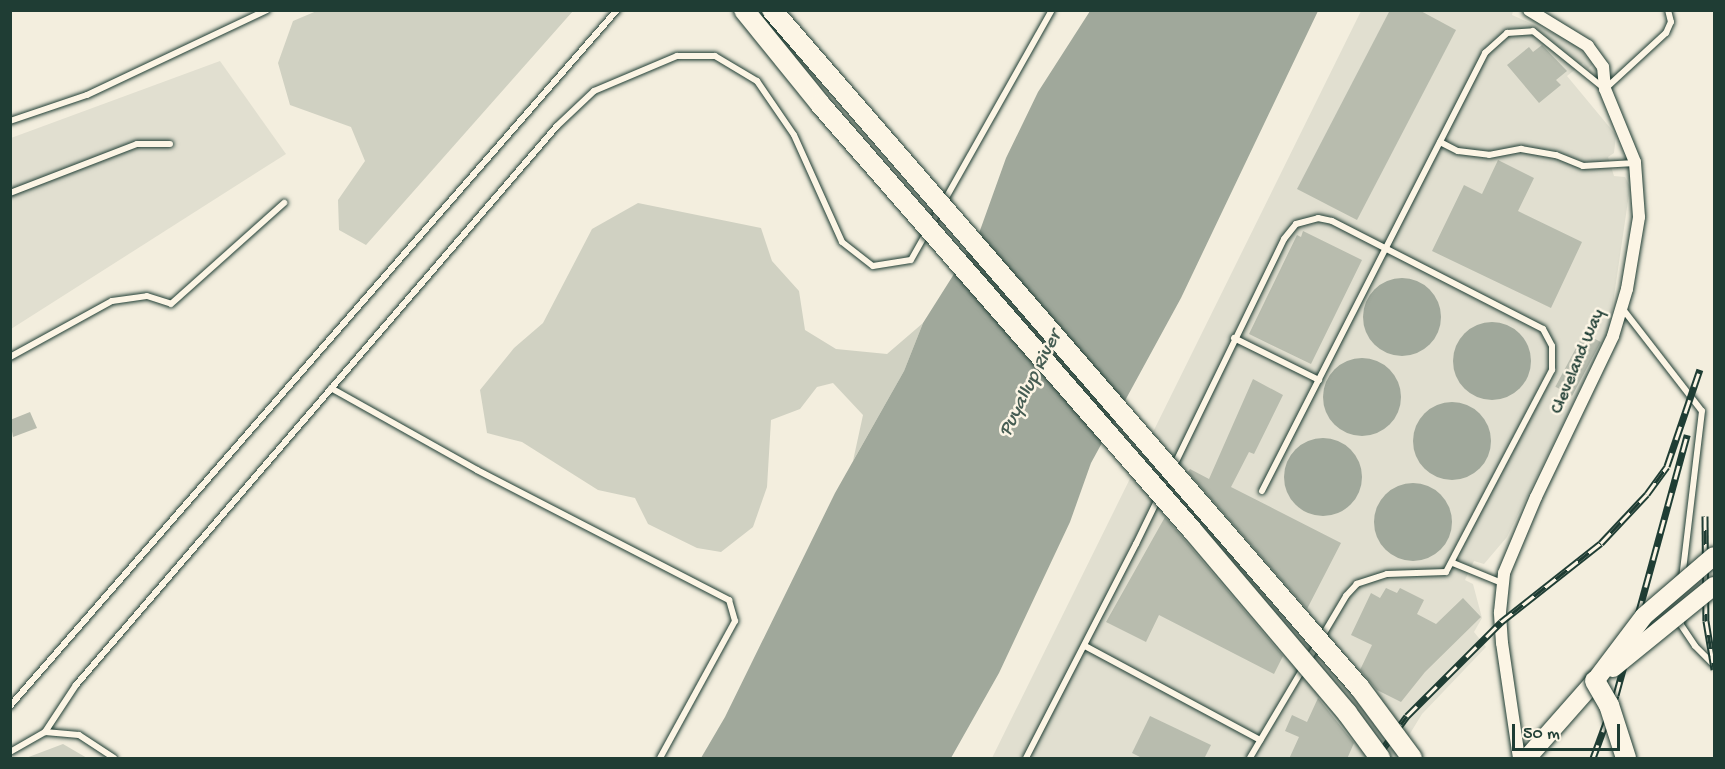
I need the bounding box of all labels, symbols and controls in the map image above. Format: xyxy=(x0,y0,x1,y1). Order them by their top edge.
street label: Cleveland Way xyxy=(1547,306,1611,418)
water label: Puyallup River xyxy=(994,327,1068,441)
scale bar xyxy=(1515,712,1623,750)
text: 50 m xyxy=(1523,724,1560,745)

